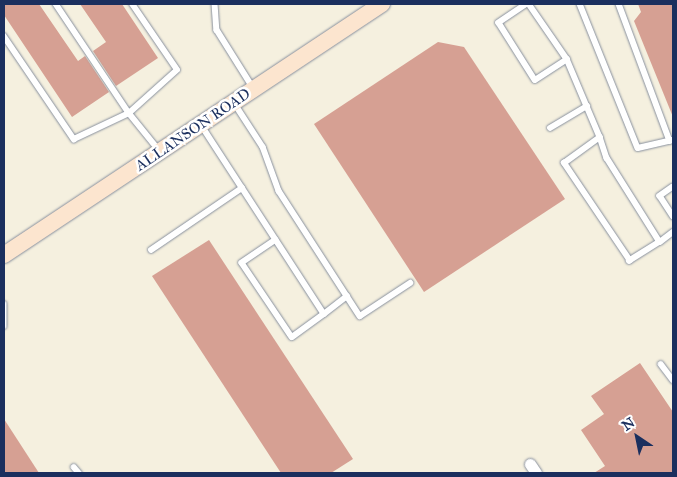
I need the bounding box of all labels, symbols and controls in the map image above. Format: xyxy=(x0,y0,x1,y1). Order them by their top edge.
street label: ALLANSON ROAD xyxy=(132,85,254,175)
north arrow xyxy=(612,412,662,462)
text: N xyxy=(619,414,638,435)

